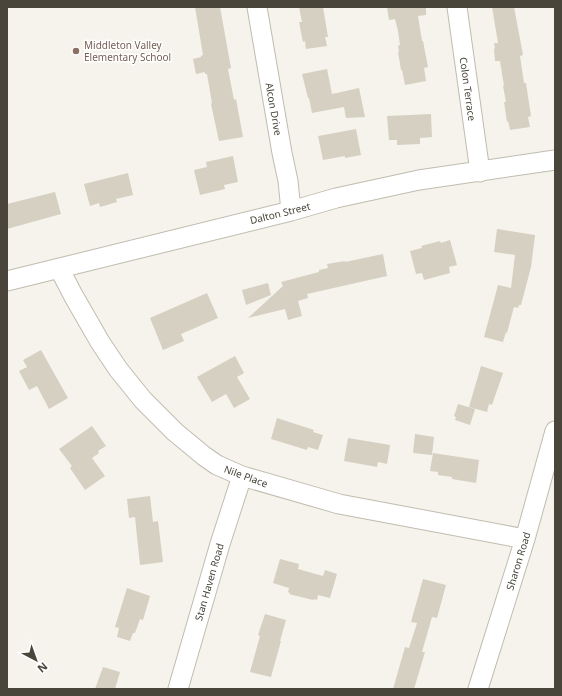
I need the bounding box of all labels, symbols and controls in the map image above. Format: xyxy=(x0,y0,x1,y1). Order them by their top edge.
place label: Middleton Valley Elementary School xyxy=(84,38,171,64)
marker: Middleton Valley Elementary School xyxy=(71,46,81,56)
street label: Colon Terrace xyxy=(457,56,479,122)
street label: Alcon Drive xyxy=(262,82,286,137)
street label: Dalton Street xyxy=(248,199,312,227)
street label: Nile Place xyxy=(222,462,270,491)
street label: Sharon Road xyxy=(503,530,533,592)
street label: Stan Haven Road xyxy=(191,542,227,622)
north arrow xyxy=(16,640,56,680)
text: N xyxy=(35,659,51,677)

